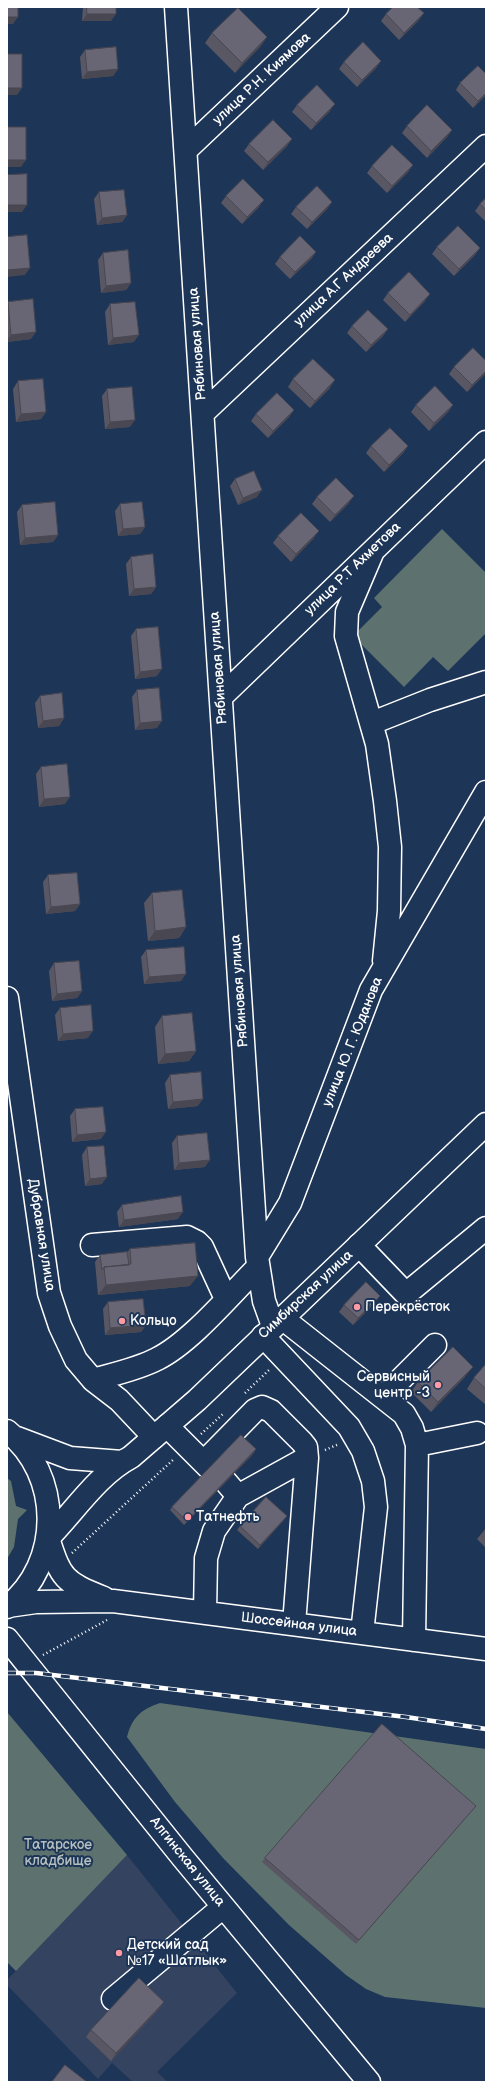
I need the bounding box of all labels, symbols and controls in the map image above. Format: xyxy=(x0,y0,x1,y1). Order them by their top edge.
street label: улица Р.Н. Киямова xyxy=(210,29,314,129)
street label: улица А.Г Андреева xyxy=(291,230,397,330)
street label: Рябиновая улица xyxy=(186,287,210,401)
street label: улица Р.Т Ахметова xyxy=(301,519,405,619)
street label: Рябиновая улица xyxy=(207,611,231,725)
street label: Рябиновая улица xyxy=(228,934,252,1048)
street label: улица Ю. Г. Юданова xyxy=(319,975,387,1109)
street label: Дубравная улица xyxy=(24,1177,58,1293)
street label: Симбирская улица xyxy=(255,1247,357,1343)
place label: Перекрёсток xyxy=(365,1299,450,1315)
marker: Перекрёсток xyxy=(352,1302,362,1312)
place label: Кольцо xyxy=(130,1313,177,1329)
marker: Кольцо xyxy=(117,1316,127,1326)
place label: Сервисный центр -3 xyxy=(357,1369,430,1402)
marker: Сервисный центр -3 xyxy=(433,1380,443,1390)
place label: Татнефть xyxy=(196,1509,260,1525)
marker: Татнефть xyxy=(183,1512,193,1522)
street label: Шоссейная улица xyxy=(240,1610,358,1640)
street label: Алгинская улица xyxy=(146,1814,228,1910)
park label: Татарское кладбище xyxy=(24,1837,92,1870)
place label: Детский сад №17 «Шатлык» xyxy=(127,1937,227,1970)
marker: Детский сад №17 «Шатлык» xyxy=(114,1948,124,1958)

